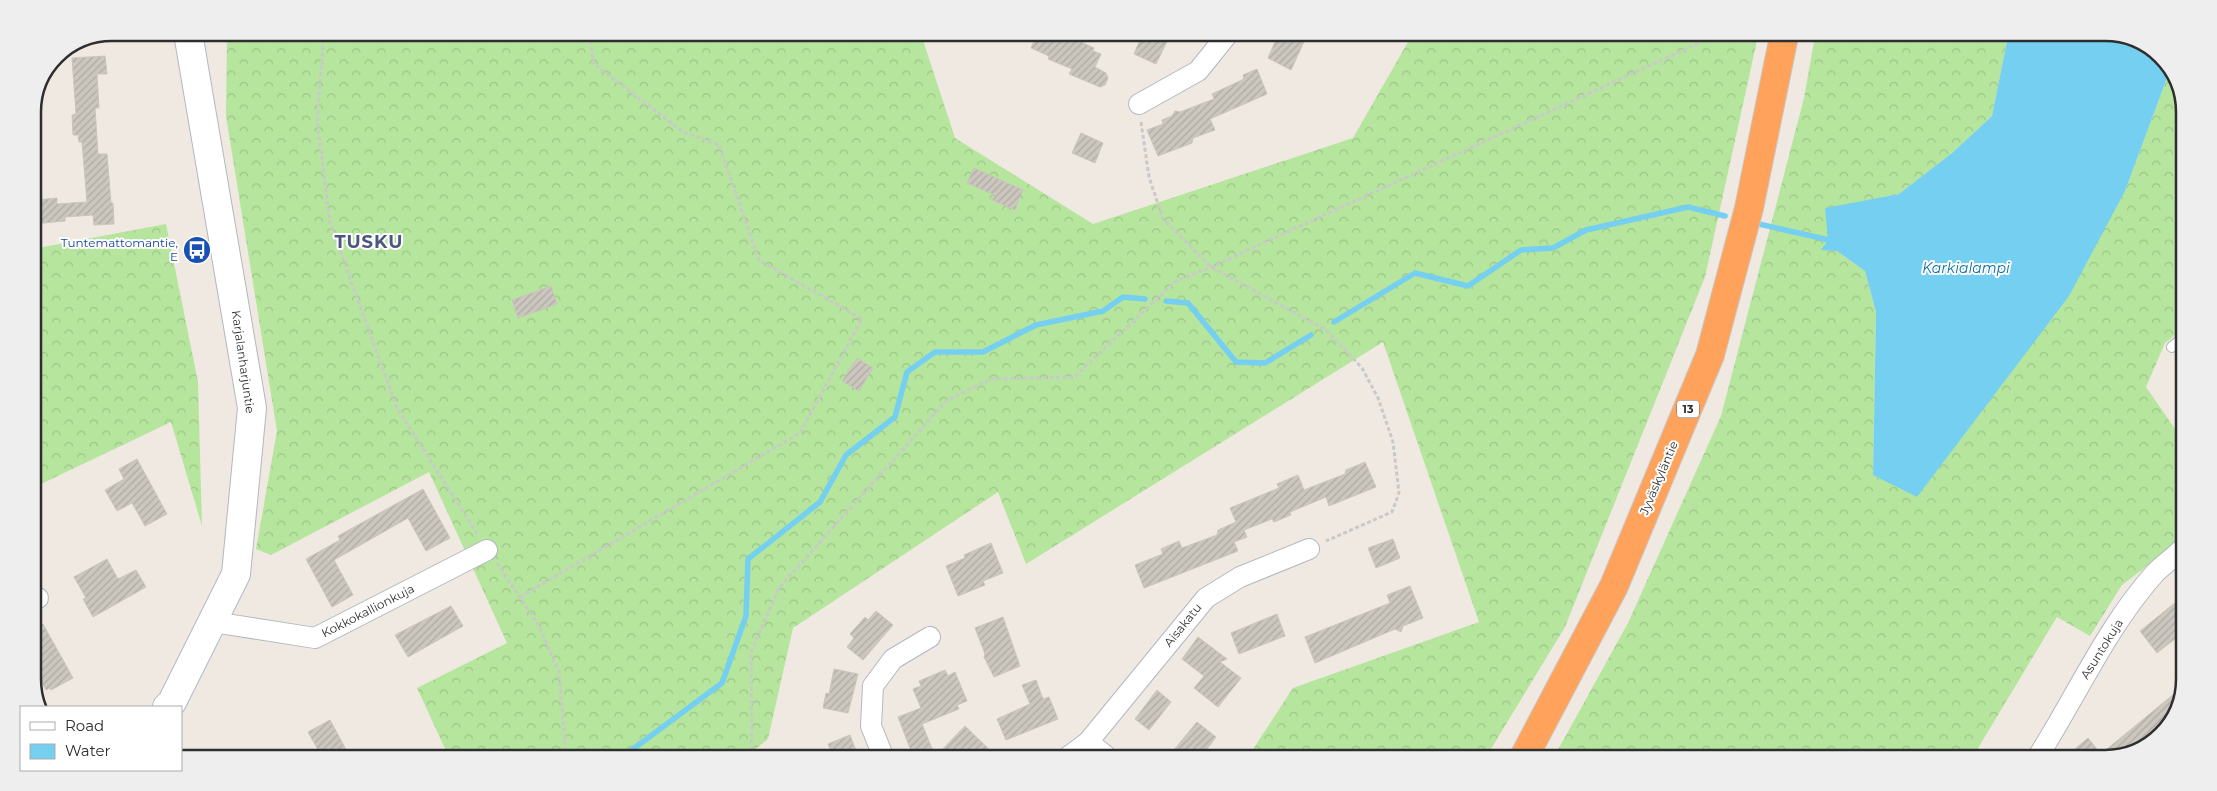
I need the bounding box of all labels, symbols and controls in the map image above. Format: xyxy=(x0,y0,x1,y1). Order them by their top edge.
district label: TUSKU xyxy=(335,231,403,253)
place label: Tuntemattomantie, E xyxy=(61,235,178,264)
bus stop icon: Tuntemattomantie, E xyxy=(182,235,212,265)
water label: Karkialampi xyxy=(1922,259,2010,277)
street label: Karjalanharjuntie xyxy=(229,309,258,414)
road number: 13 xyxy=(1677,400,1699,418)
street label: Jyväskyläntie xyxy=(1636,439,1681,518)
street label: Kokkokallionkuja xyxy=(319,581,417,640)
street label: Aisakatu xyxy=(1160,600,1205,650)
street label: Asuntokuja xyxy=(2077,616,2126,682)
legend xyxy=(20,706,182,771)
text: Road xyxy=(65,716,104,735)
text: Water xyxy=(65,741,111,760)

